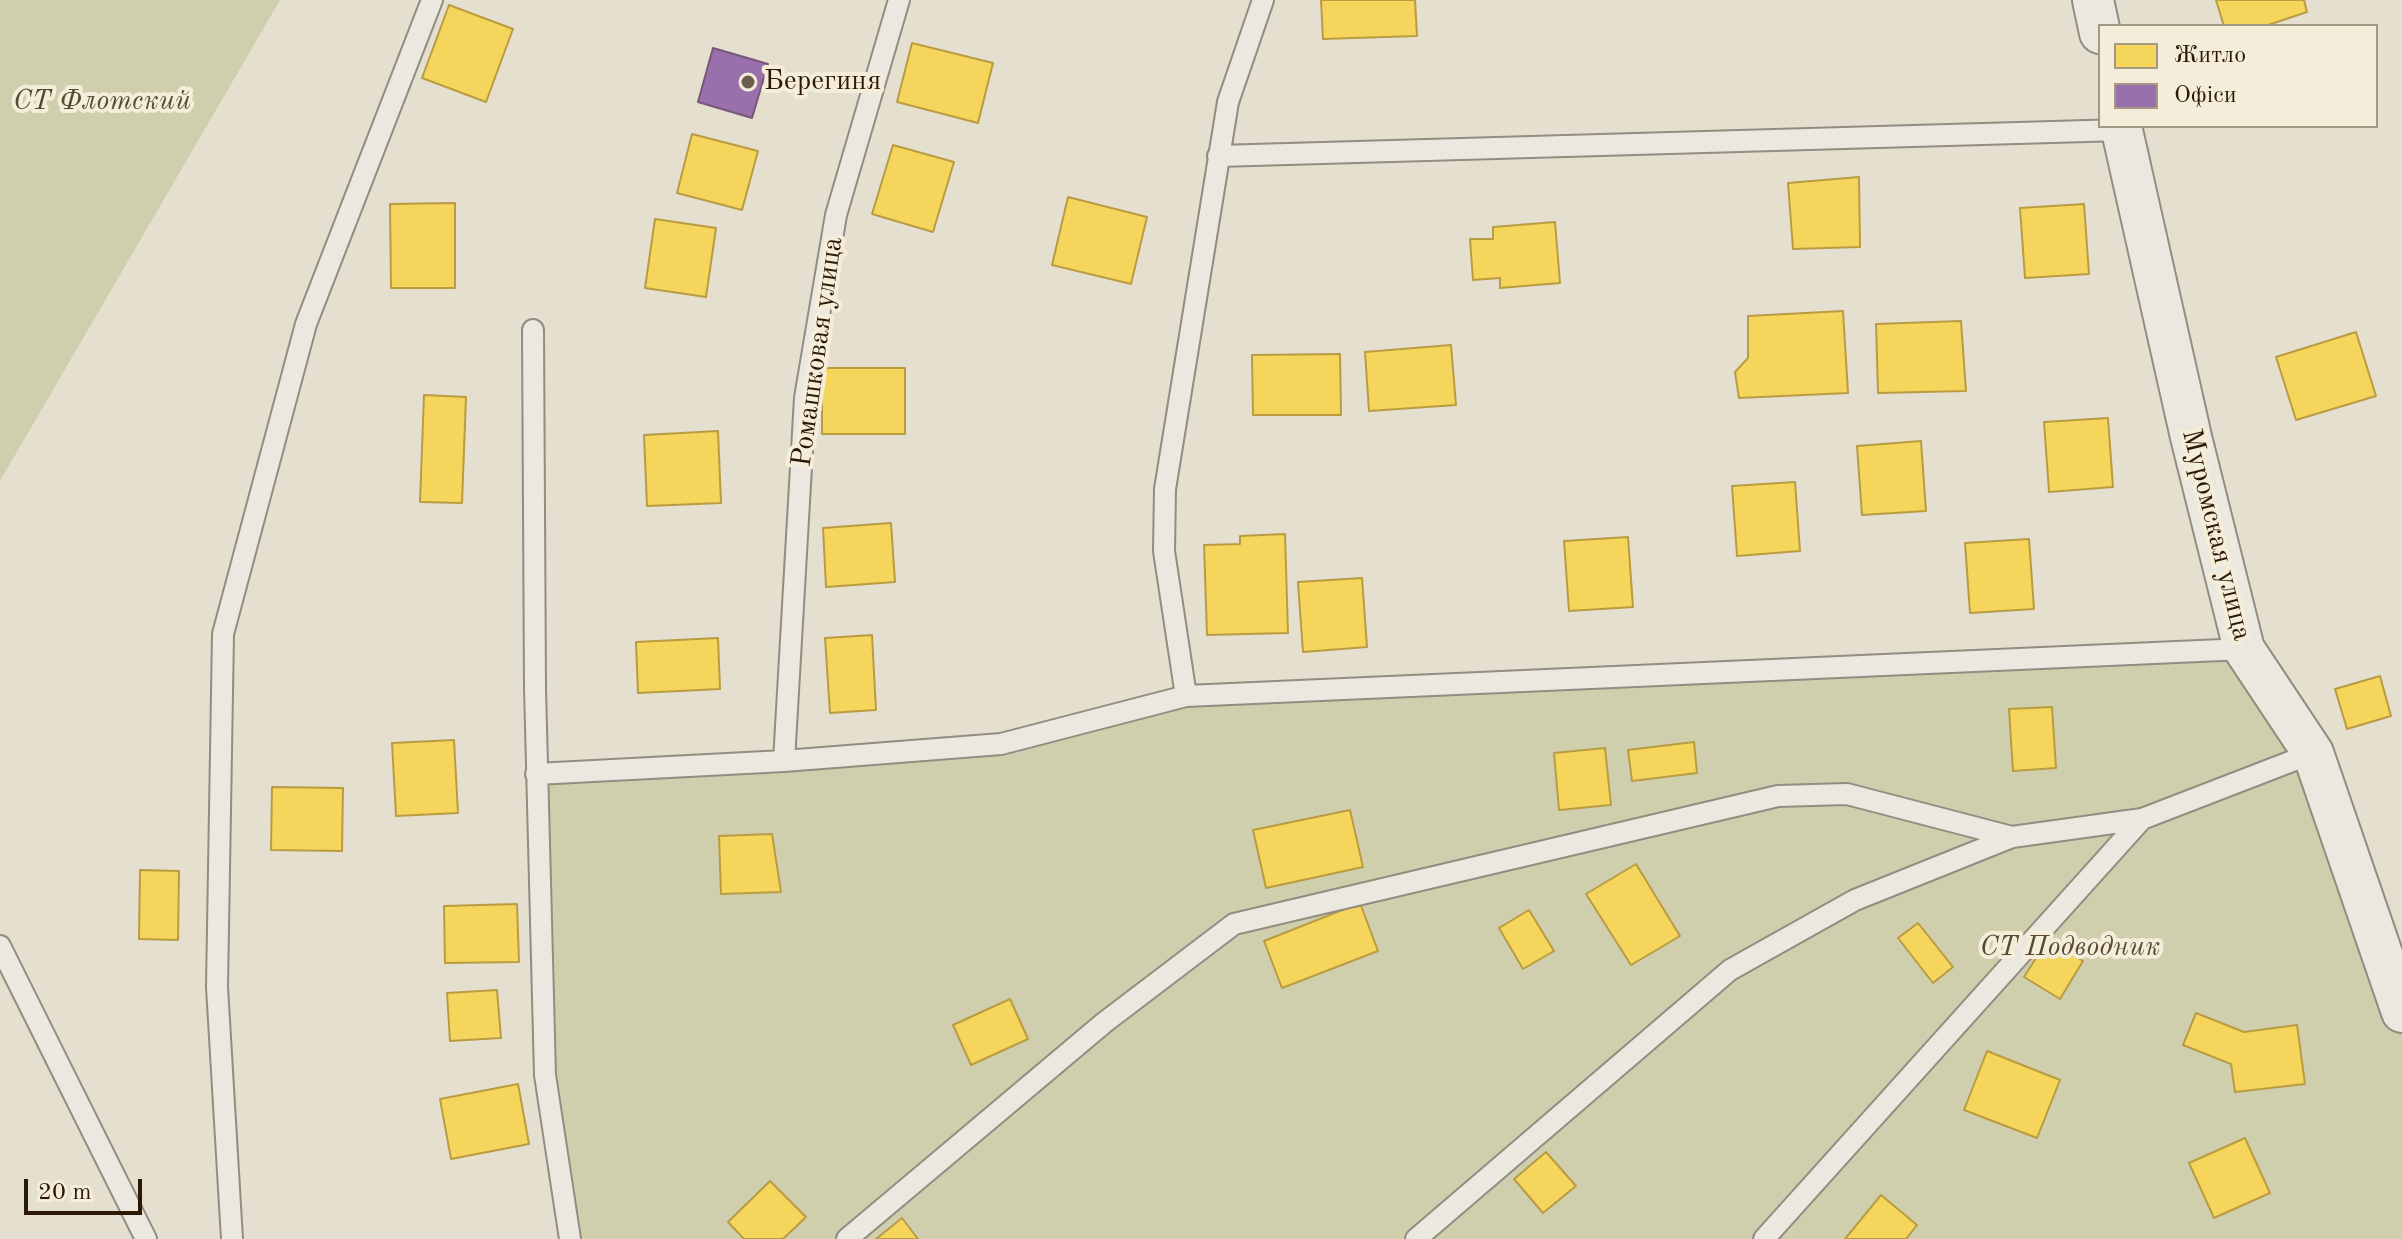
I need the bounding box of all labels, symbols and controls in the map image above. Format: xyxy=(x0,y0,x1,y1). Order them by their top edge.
legend xyxy=(2098,24,2378,128)
text: Житло xyxy=(2174,44,2246,68)
place label: Берегиня xyxy=(764,65,881,99)
marker: Берегиня xyxy=(739,73,757,91)
text: Офіси xyxy=(2174,84,2237,108)
park label: СТ Флотский xyxy=(13,85,191,119)
street label: Ромашковая улица xyxy=(785,235,851,469)
street label: Муромская улица xyxy=(2173,426,2259,644)
park label: СТ Подводник xyxy=(1980,931,2160,965)
scale bar xyxy=(28,1163,146,1213)
text: 20 m xyxy=(38,1181,92,1205)

